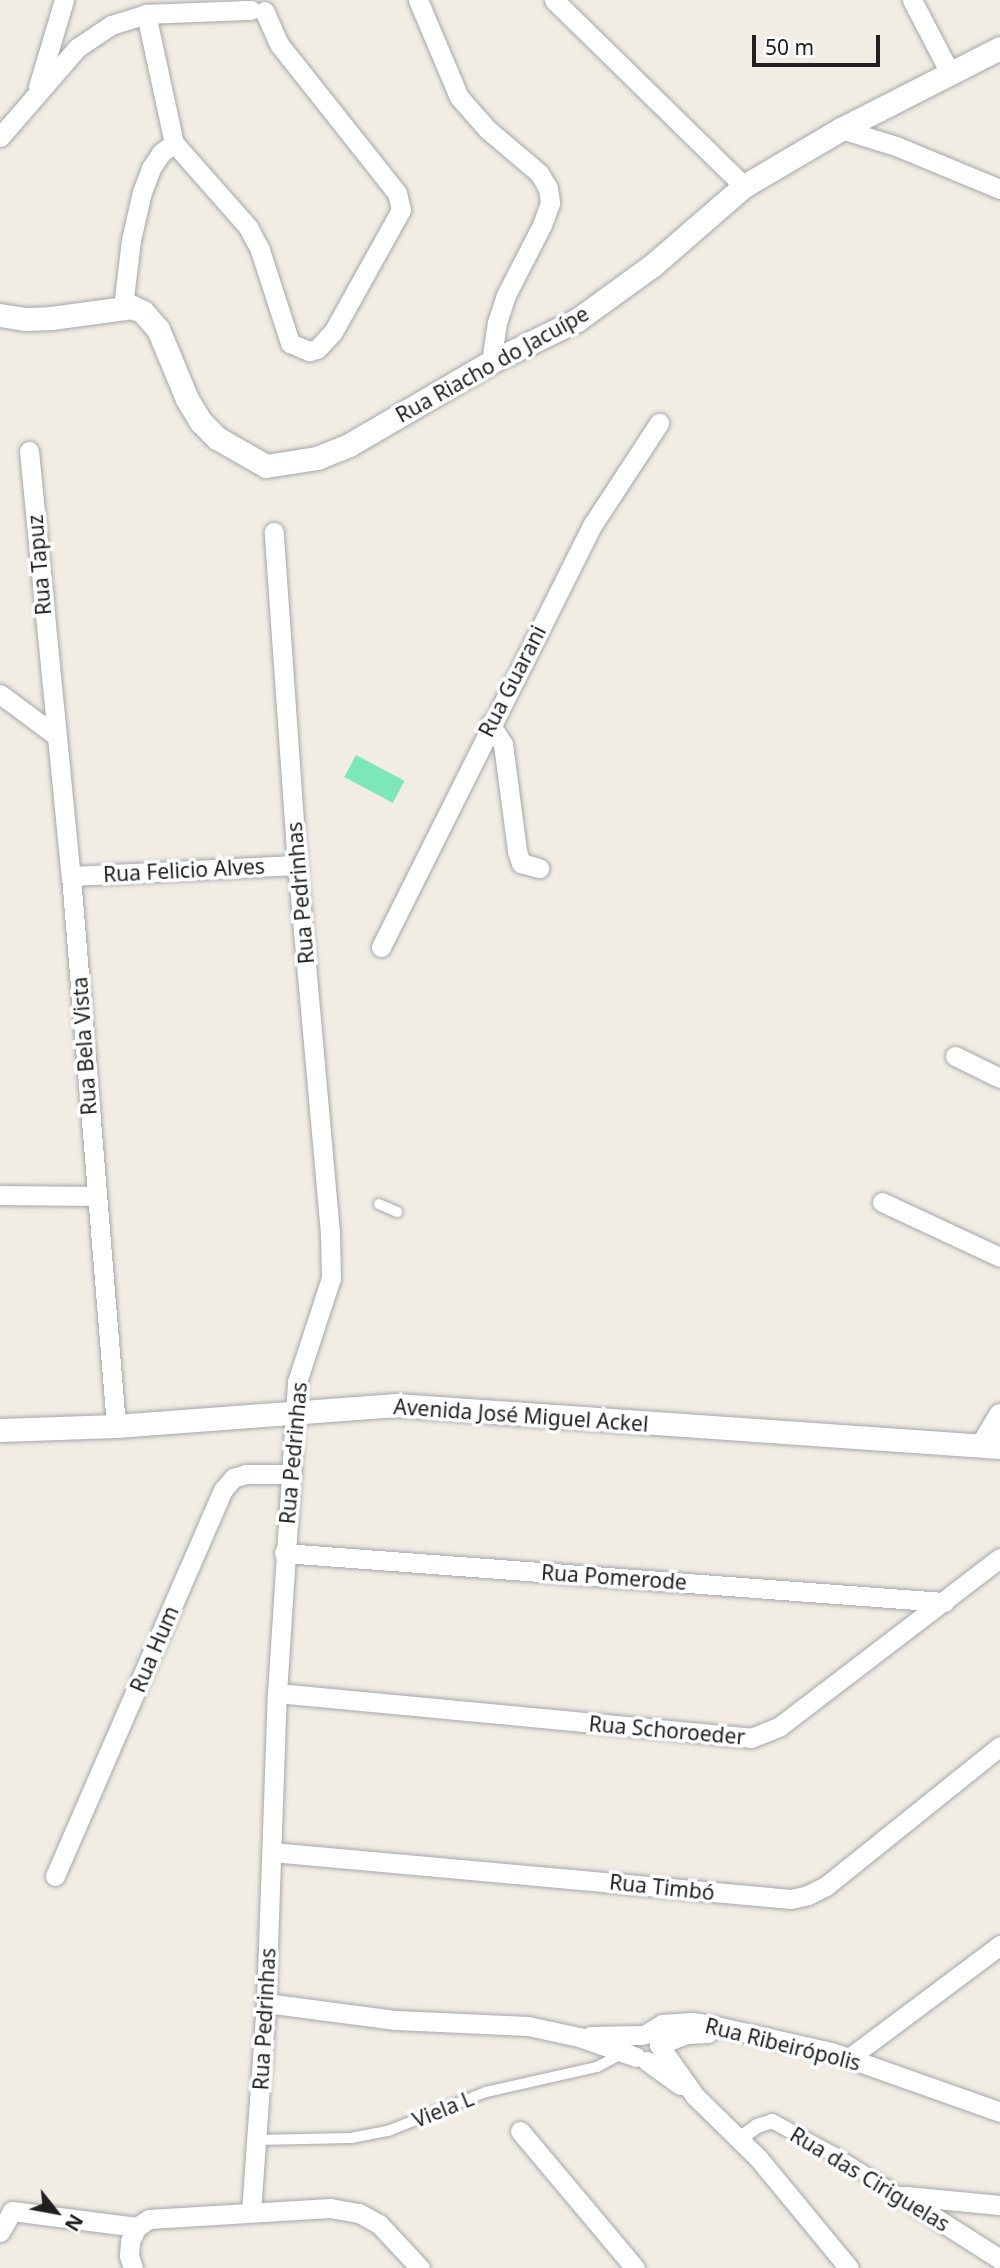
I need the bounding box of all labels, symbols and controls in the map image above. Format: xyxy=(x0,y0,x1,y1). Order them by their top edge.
scale bar xyxy=(755,21,883,65)
text: 50 m xyxy=(765,33,814,61)
street label: Rua Riacho do Jacuípe xyxy=(391,300,593,428)
street label: Rua Tapuz xyxy=(22,514,56,616)
street label: Rua Guarani xyxy=(473,621,551,741)
street label: Rua Pedrinhas xyxy=(281,821,319,965)
street label: Rua Felicio Alves xyxy=(102,853,266,887)
street label: Rua Bela Vista xyxy=(67,976,101,1116)
street label: Rua Pedrinhas xyxy=(274,1381,312,1525)
street label: Avenida José Miguel Ackel xyxy=(393,1394,649,1436)
street label: Rua Pomerode xyxy=(540,1559,688,1595)
street label: Rua Hum xyxy=(125,1602,183,1696)
street label: Rua Schoroeder xyxy=(588,1711,746,1749)
street label: Rua Timbó xyxy=(608,1869,716,1905)
street label: Rua Pedrinhas xyxy=(248,1947,280,2091)
street label: Rua Ribeirópolis xyxy=(703,2012,863,2076)
street label: Viela L xyxy=(409,2085,477,2133)
street label: Rua das Ciriguelas xyxy=(786,2122,954,2236)
north arrow xyxy=(21,2177,91,2247)
text: N xyxy=(59,2209,89,2236)

